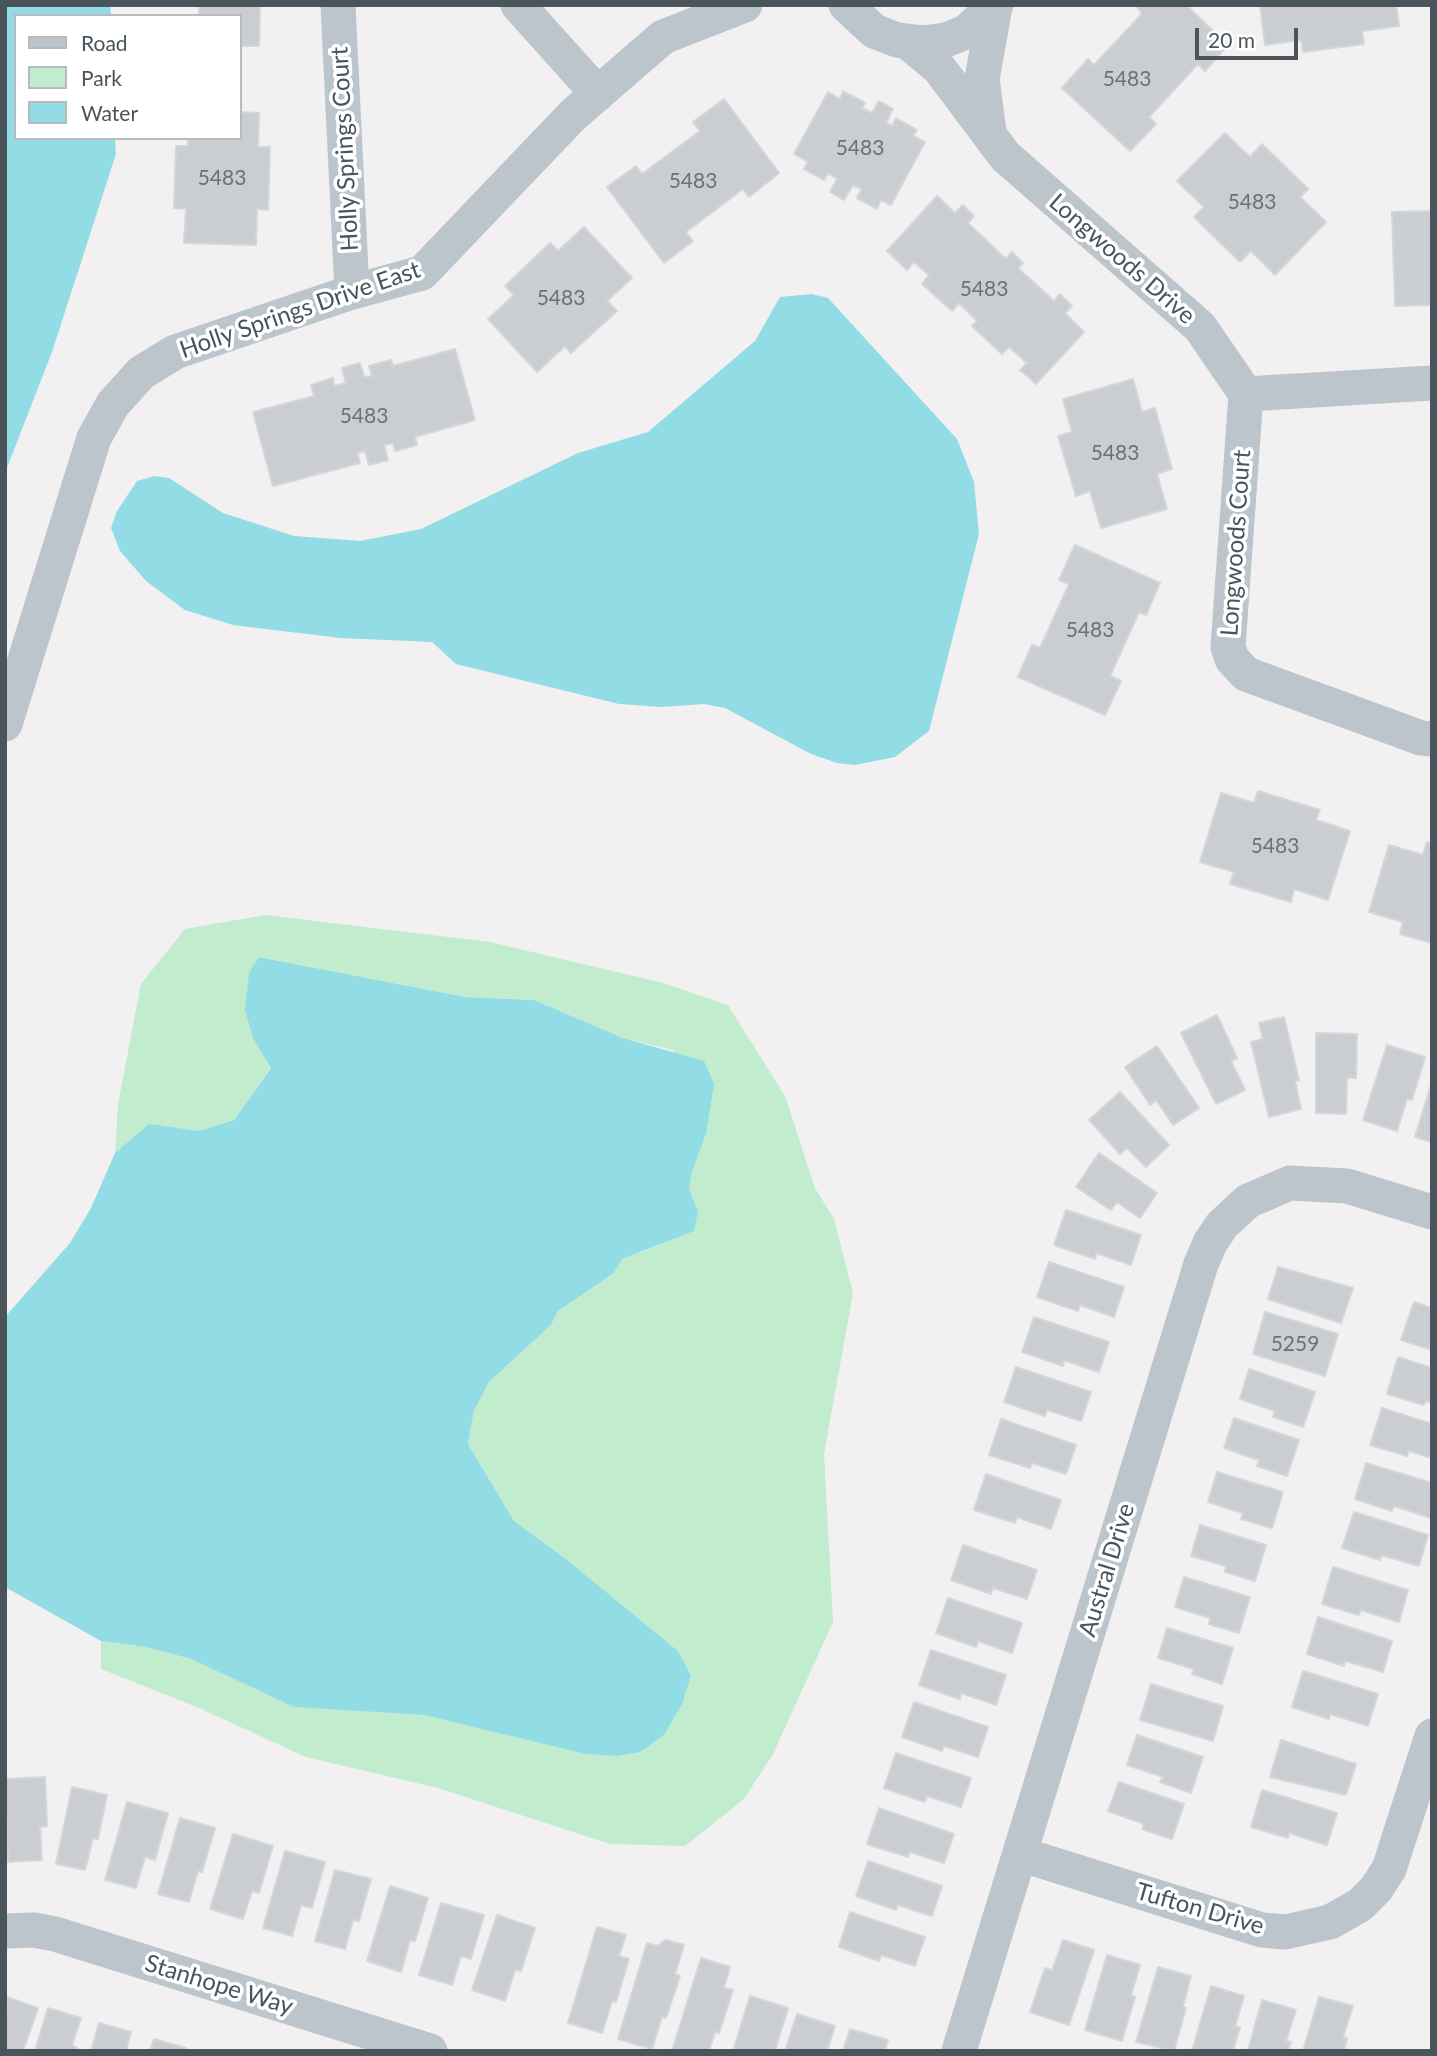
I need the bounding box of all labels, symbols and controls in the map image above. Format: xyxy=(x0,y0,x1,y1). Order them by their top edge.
legend xyxy=(14,14,242,140)
scale bar xyxy=(1199,14,1302,58)
text: 20 m xyxy=(1208,27,1255,52)
text: Road xyxy=(81,30,128,55)
street label: Holly Springs Court xyxy=(325,46,365,252)
text: Park xyxy=(81,65,122,90)
house number: 5483 xyxy=(1103,66,1151,92)
text: Water xyxy=(81,100,138,125)
house number: 5483 xyxy=(836,135,884,161)
house number: 5483 xyxy=(198,165,246,191)
house number: 5483 xyxy=(669,168,717,194)
street label: Longwoods Drive xyxy=(1043,188,1201,330)
house number: 5483 xyxy=(1228,189,1276,215)
street label: Holly Springs Drive East xyxy=(176,255,424,365)
house number: 5483 xyxy=(960,276,1008,302)
house number: 5483 xyxy=(537,285,585,311)
house number: 5483 xyxy=(340,403,388,429)
house number: 5483 xyxy=(1091,440,1139,466)
street label: Longwoods Court xyxy=(1215,449,1257,637)
house number: 5483 xyxy=(1066,617,1114,643)
house number: 5483 xyxy=(1251,833,1299,859)
house number: 5259 xyxy=(1271,1331,1319,1357)
street label: Austral Drive xyxy=(1073,1500,1141,1640)
street label: Tufton Drive xyxy=(1133,1877,1267,1941)
street label: Stanhope Way xyxy=(142,1949,296,2021)

